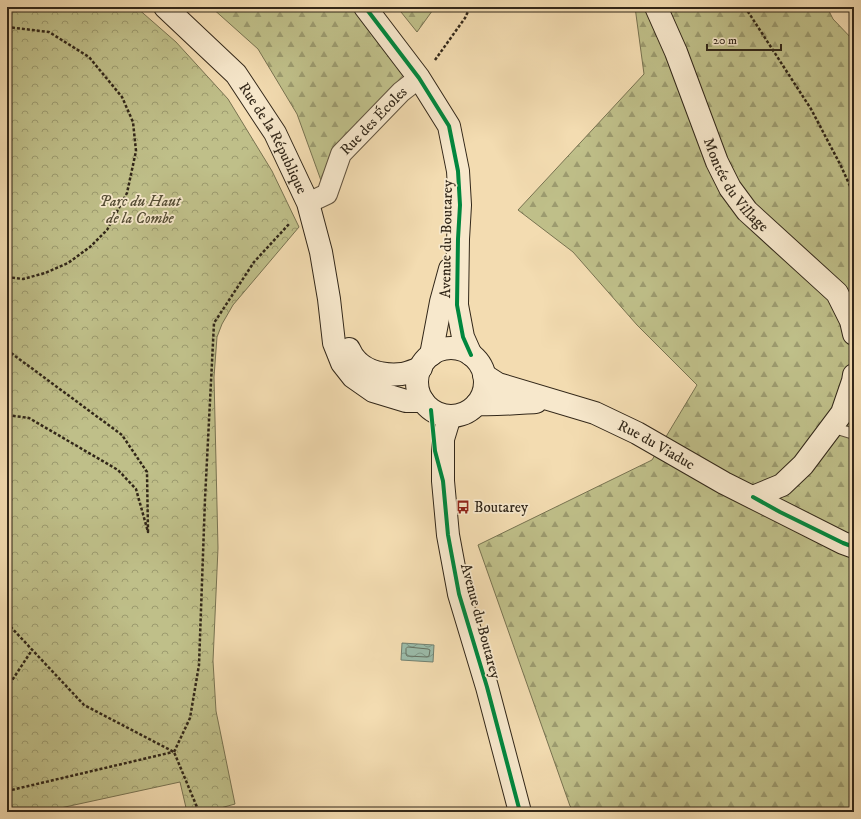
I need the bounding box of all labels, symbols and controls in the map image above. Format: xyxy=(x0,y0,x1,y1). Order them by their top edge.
scale bar xyxy=(707,26,781,52)
text: 20 m xyxy=(713,33,737,48)
street label: Rue de la République xyxy=(234,79,311,197)
street label: Rue des Écoles xyxy=(336,82,411,159)
street label: Montée du Village xyxy=(699,135,772,236)
street label: Avenue du Boutarey xyxy=(436,179,457,298)
park label: Parc du Haut de la Combe xyxy=(100,192,182,228)
street label: Rue du Viaduc xyxy=(615,416,699,474)
place label: Boutarey xyxy=(474,498,529,517)
bus stop icon: Boutarey xyxy=(455,499,471,515)
street label: Avenue du Boutarey xyxy=(456,561,505,682)

